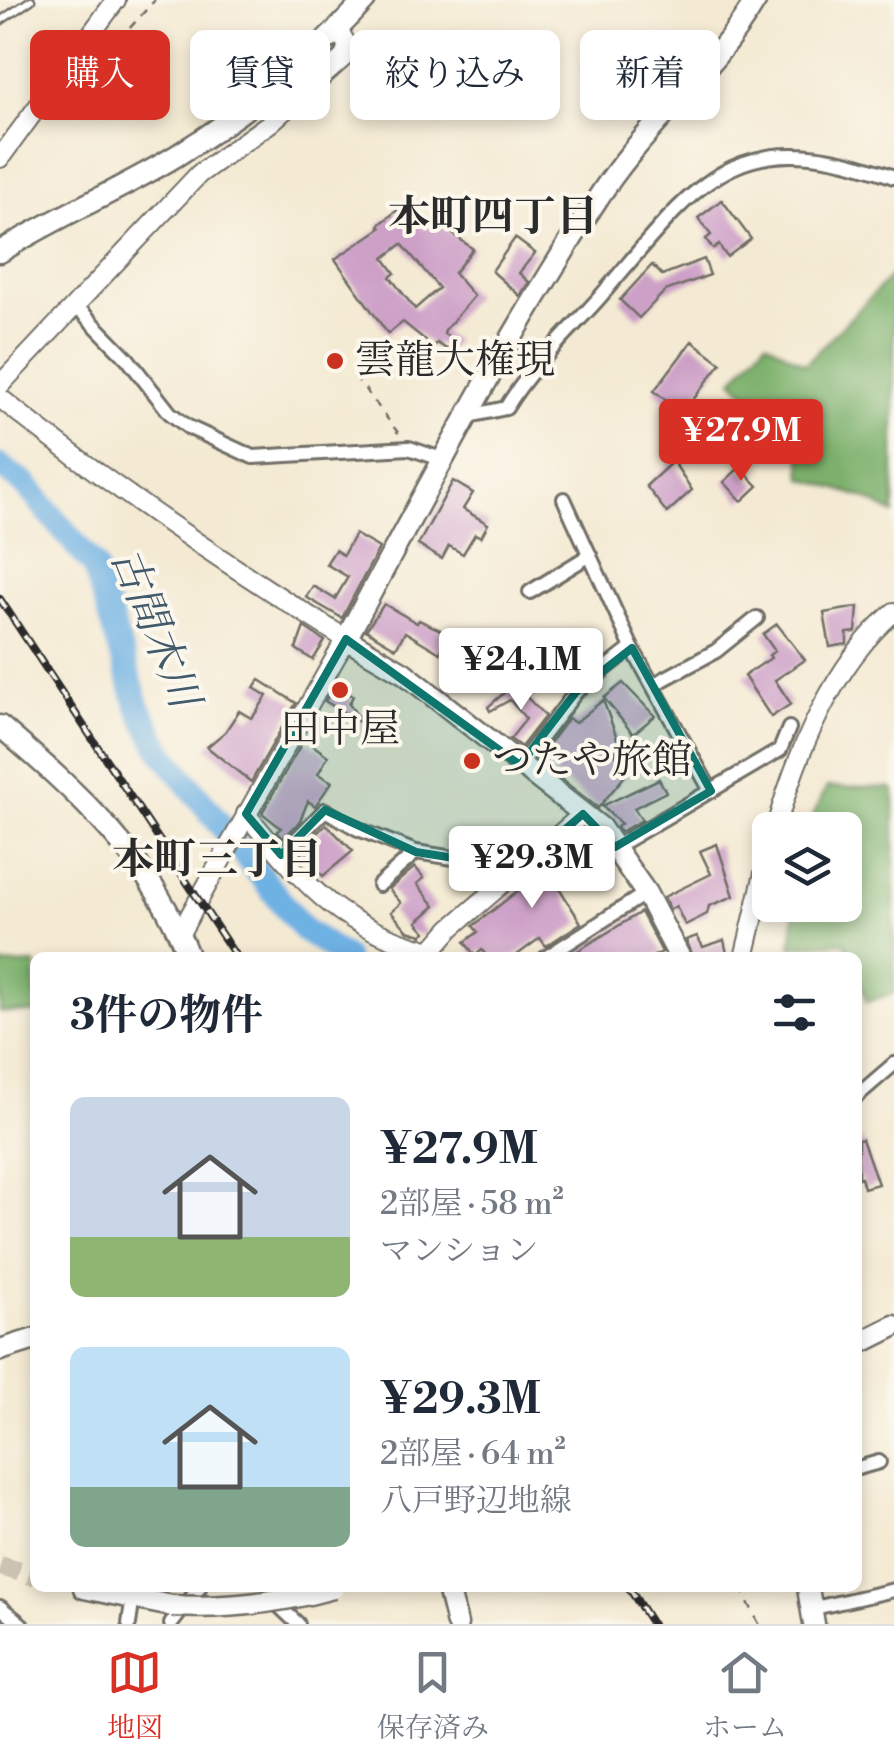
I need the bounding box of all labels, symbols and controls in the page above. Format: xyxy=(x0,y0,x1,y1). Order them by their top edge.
chip: 購入 xyxy=(30,30,170,120)
chip: 賃貸 xyxy=(190,30,330,120)
chip: 絞り込み xyxy=(350,30,560,120)
chip: 新着 xyxy=(580,30,720,120)
district label: 本町四丁目 xyxy=(388,191,598,244)
place label: 雲龍大権現 xyxy=(355,336,555,386)
marker: 雲龍大権現 xyxy=(324,350,346,372)
pin: ¥27.9M xyxy=(660,399,822,484)
text: ¥27.9M xyxy=(681,411,801,451)
water label: 古間木川 xyxy=(98,540,212,720)
pin: ¥24.1M xyxy=(440,628,602,713)
text: ¥24.1M xyxy=(461,640,581,680)
marker: 田中屋 xyxy=(329,679,351,701)
place label: 田中屋 xyxy=(280,705,400,755)
place label: つたや旅館 xyxy=(492,736,692,786)
marker: つたや旅館 xyxy=(461,750,483,772)
map controls xyxy=(752,812,862,922)
button: layers xyxy=(752,812,862,922)
pin: ¥29.3M xyxy=(451,826,613,911)
district label: 本町三丁目 xyxy=(112,834,322,887)
text: ¥29.3M xyxy=(471,838,593,878)
icon: filters xyxy=(767,985,822,1040)
text: 3件の物件 xyxy=(70,990,263,1043)
text: ¥27.9M xyxy=(380,1124,538,1177)
icon: home xyxy=(150,1137,270,1257)
text: 2部屋 · 58 m² xyxy=(380,1184,564,1224)
text: マンション xyxy=(380,1231,539,1271)
text: ¥29.3M xyxy=(380,1374,541,1427)
icon: home xyxy=(150,1387,270,1507)
text: 2部屋 · 64 m² xyxy=(380,1434,566,1474)
text: 八戸野辺地線 xyxy=(380,1481,572,1521)
tab: 地図 xyxy=(107,1645,163,1746)
tab: 保存済み xyxy=(377,1645,489,1746)
tab: ホーム xyxy=(703,1645,787,1746)

